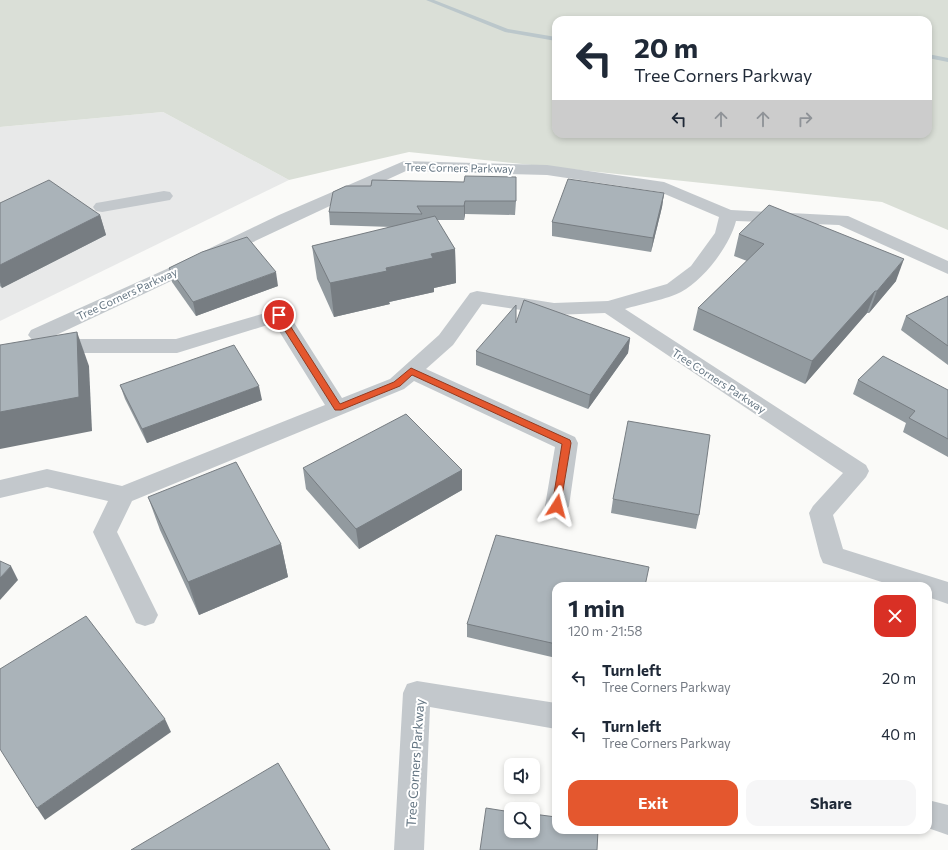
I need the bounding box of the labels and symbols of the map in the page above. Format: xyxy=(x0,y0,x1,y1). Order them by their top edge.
street label: Tree Corners Parkway xyxy=(404,160,514,175)
street label: Tree Corners Parkway xyxy=(75,264,179,322)
pin xyxy=(262,298,296,332)
street label: Tree Corners Parkway xyxy=(670,345,769,416)
position arrow xyxy=(536,485,578,527)
street label: Tree Corners Parkway xyxy=(403,698,427,828)

